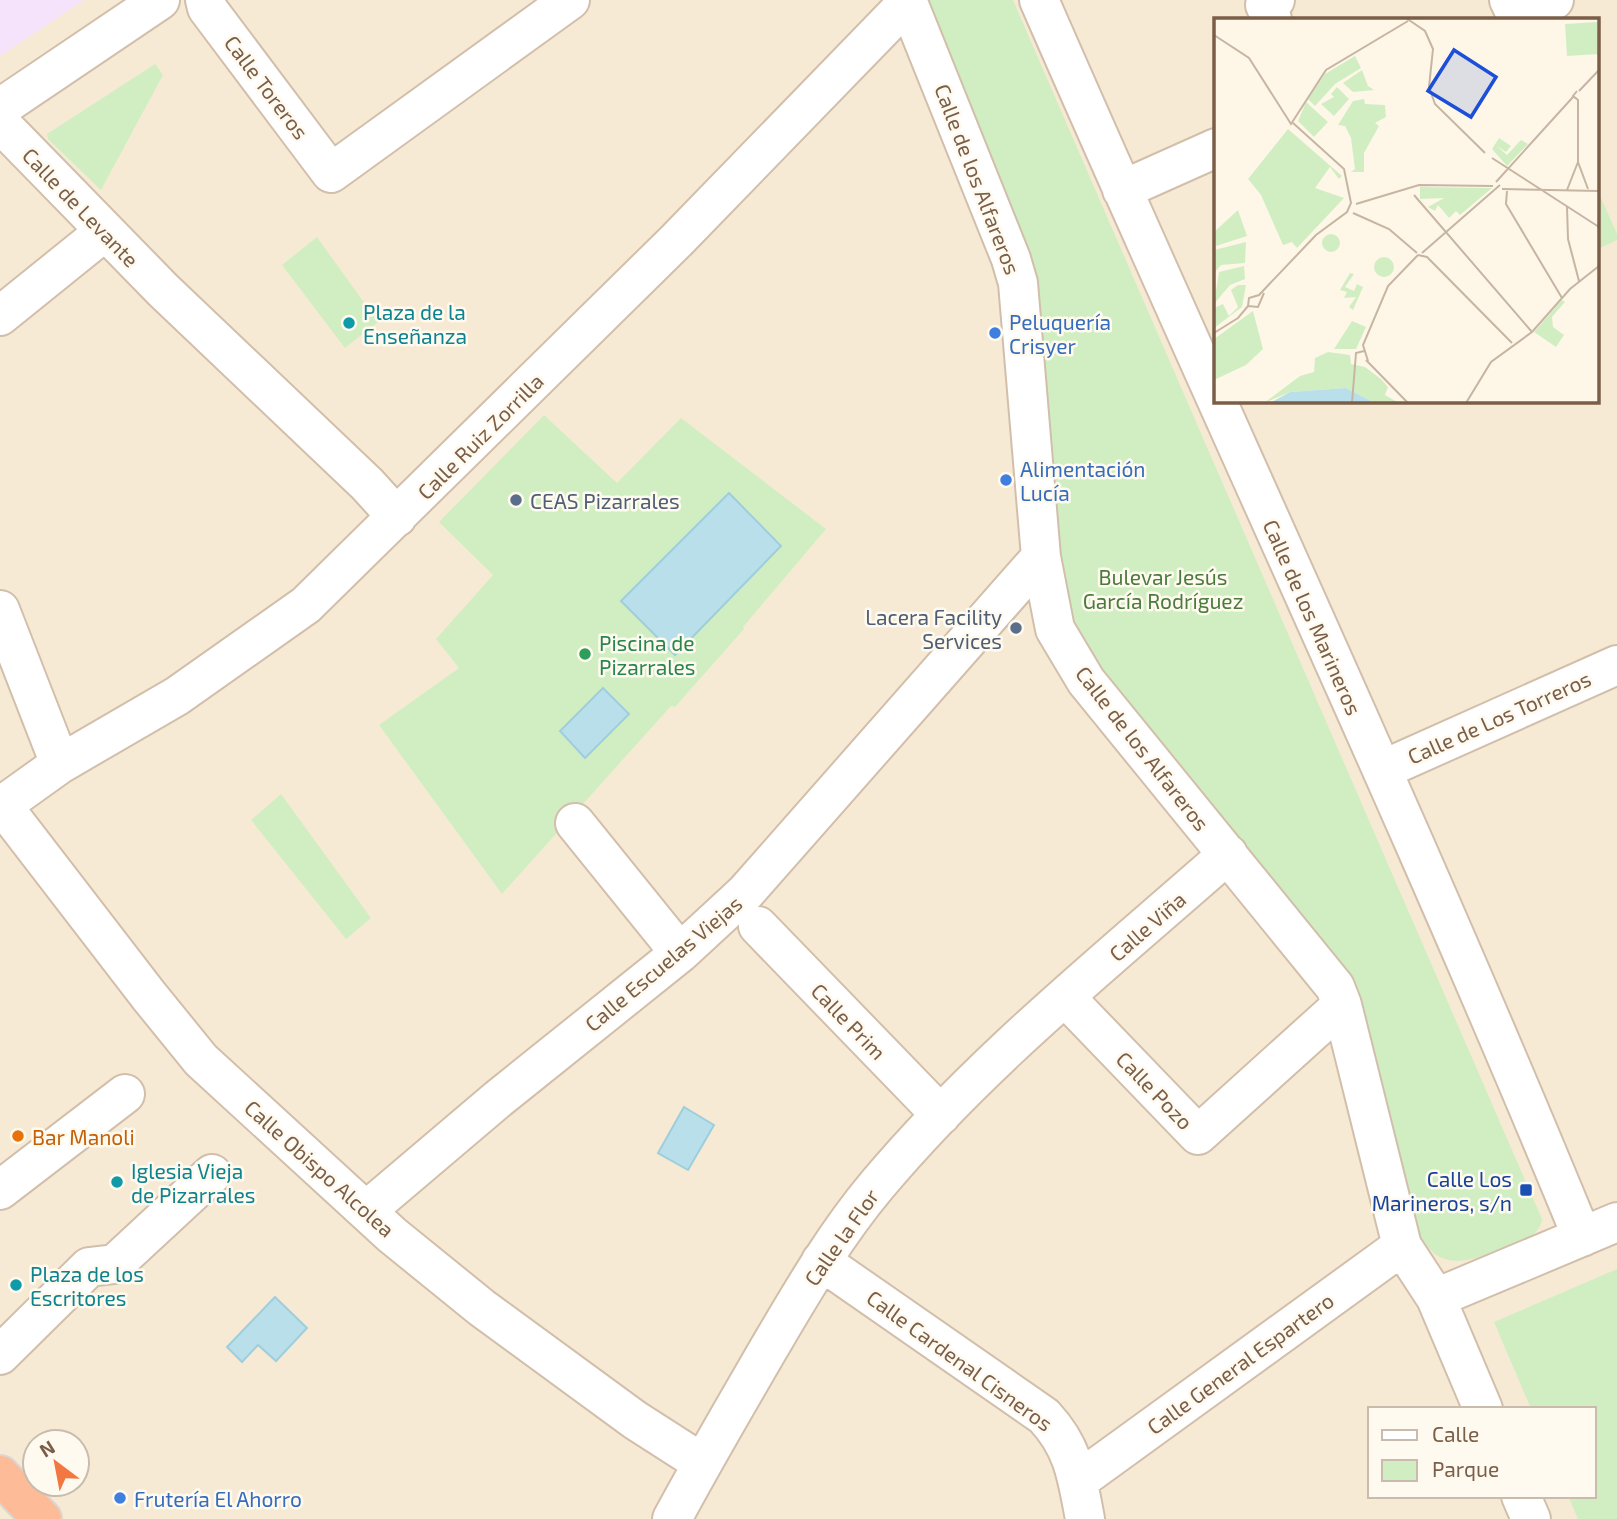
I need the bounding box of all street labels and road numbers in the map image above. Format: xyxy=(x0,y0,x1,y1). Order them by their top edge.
street label: Calle Toreros xyxy=(220,30,314,144)
street label: Calle de los Alfareros xyxy=(930,80,1026,278)
street label: Calle de Levante xyxy=(18,142,144,272)
street label: Calle Ruiz Zorrilla xyxy=(412,368,548,504)
street label: Calle de los Marineros xyxy=(1259,515,1367,719)
street label: Calle de los Alfareros xyxy=(1071,661,1215,835)
street label: Calle de Los Torreros xyxy=(1404,665,1594,769)
street label: Calle Viña xyxy=(1104,886,1190,966)
street label: Calle Escuelas Viejas xyxy=(579,890,747,1037)
street label: Calle Prim xyxy=(807,978,891,1064)
street label: Calle Pozo xyxy=(1112,1046,1198,1134)
street label: Calle Obispo Alcolea xyxy=(240,1094,400,1242)
street label: Calle la Flor xyxy=(799,1183,884,1290)
street label: Calle Cardenal Cisneros xyxy=(862,1284,1058,1436)
street label: Calle General Espartero xyxy=(1142,1287,1338,1439)

